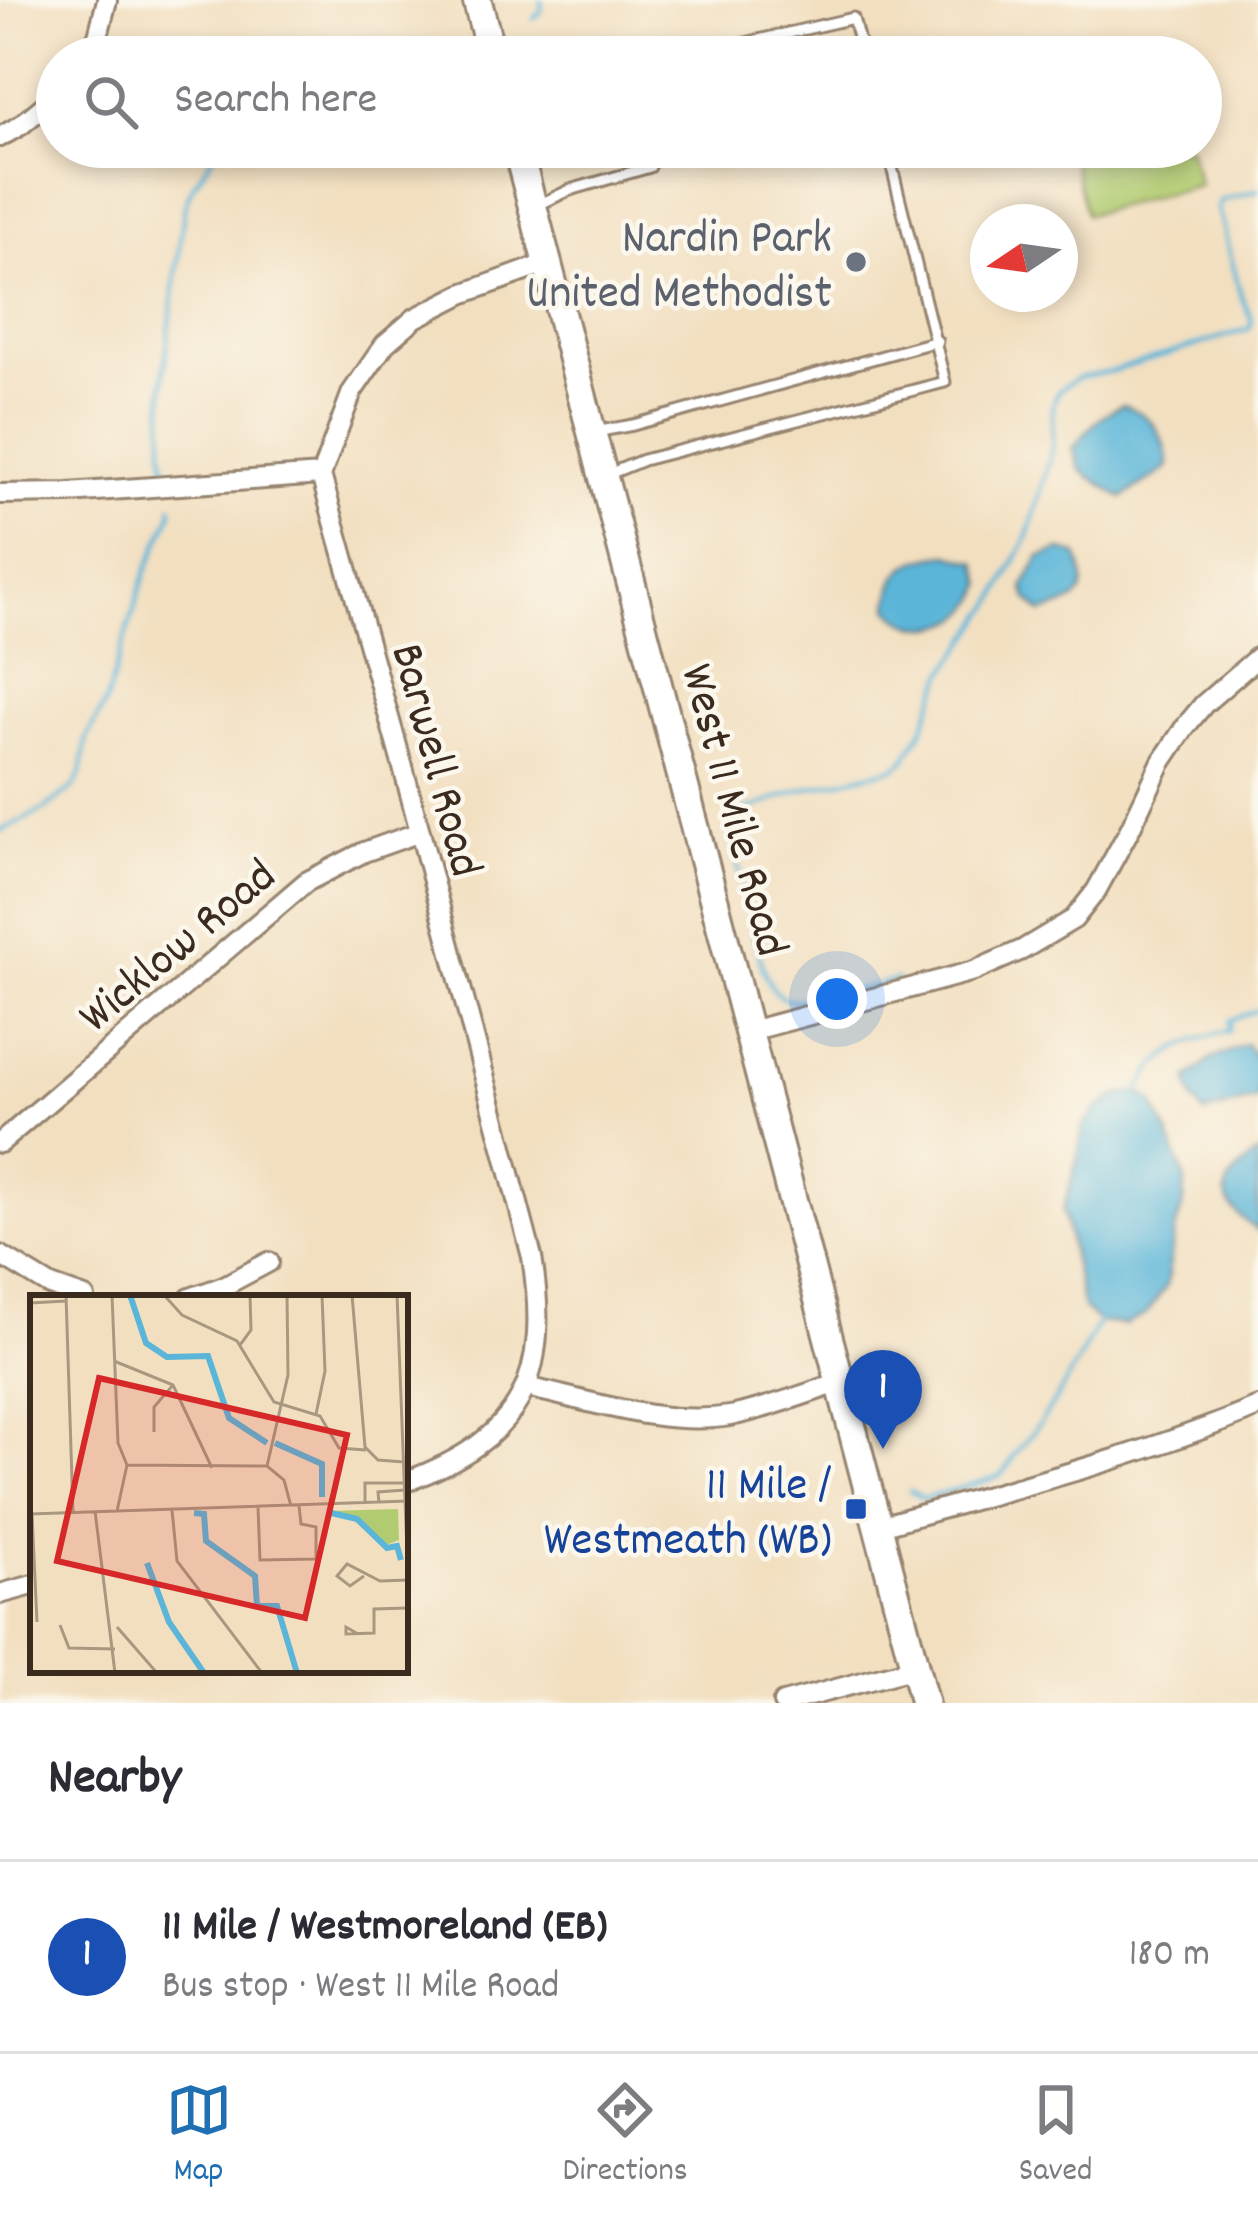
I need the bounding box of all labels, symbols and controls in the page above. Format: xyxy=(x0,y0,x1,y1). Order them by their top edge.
search box xyxy=(36,36,1222,168)
icon: search xyxy=(78,69,144,135)
text: Search here xyxy=(174,70,377,134)
north arrow xyxy=(970,204,1078,312)
place label: Nardin Park United Methodist xyxy=(526,207,832,331)
marker: Nardin Park United Methodist xyxy=(843,249,869,275)
street label: Barwell Road xyxy=(369,637,497,885)
street label: West 11 Mile Road xyxy=(659,657,803,965)
street label: Wicklow Road xyxy=(66,845,294,1052)
your location xyxy=(807,969,867,1029)
inset map xyxy=(30,1295,408,1673)
pin: 1 xyxy=(844,1350,922,1449)
place label: 11 Mile / Westmeath (WB) xyxy=(544,1454,832,1578)
marker: 11 Mile / Westmeath (WB) xyxy=(843,1496,869,1522)
text: Nearby xyxy=(48,1745,181,1817)
text: 11 Mile / Westmoreland (EB) xyxy=(162,1897,607,1961)
text: 1 xyxy=(83,1929,91,1984)
text: 180 m xyxy=(1129,1929,1210,1984)
text: Bus stop · West 11 Mile Road xyxy=(162,1961,559,2016)
tab: Map xyxy=(166,2077,232,2196)
tab: Directions xyxy=(563,2077,688,2196)
tab: Saved xyxy=(1019,2077,1092,2196)

